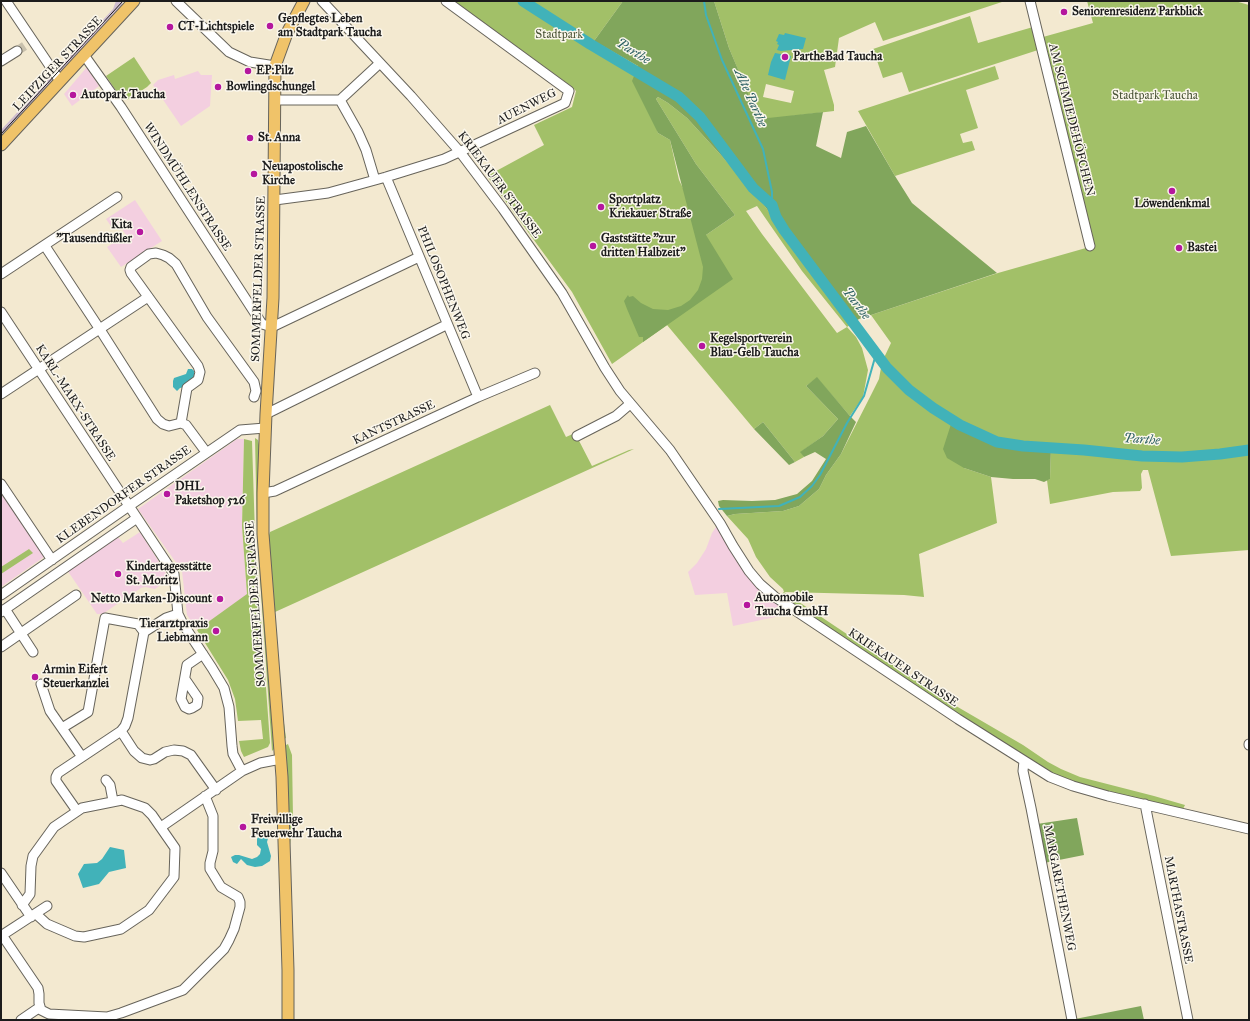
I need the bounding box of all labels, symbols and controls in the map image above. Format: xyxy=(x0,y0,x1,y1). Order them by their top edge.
place label: Seniorenresidenz Parkblick xyxy=(1072,5,1203,19)
marker: Seniorenresidenz Parkblick xyxy=(1059,7,1069,17)
place label: Gepflegtes Leben am Stadtpark Taucha xyxy=(278,12,382,40)
street label: LEIPZIGER STRASSE xyxy=(10,14,106,114)
place label: CT-Lichtspiele xyxy=(178,20,254,34)
marker: Gepflegtes Leben am Stadtpark Taucha xyxy=(265,21,275,31)
marker: CT-Lichtspiele xyxy=(165,22,175,32)
park label: Stadtpark xyxy=(535,28,583,42)
water label: Parthe xyxy=(613,36,653,68)
street label: AM SCHMIEDEHÖFCHEN xyxy=(1045,42,1097,198)
place label: PartheBad Taucha xyxy=(793,50,882,64)
marker: PartheBad Taucha xyxy=(780,52,790,62)
place label: EP:Pilz xyxy=(256,64,293,78)
marker: EP:Pilz xyxy=(243,66,253,76)
water label: Alte Parthe xyxy=(730,66,770,130)
place label: Bowlingdschungel xyxy=(226,80,315,94)
marker: Bowlingdschungel xyxy=(213,82,223,92)
street label: AUENWEG xyxy=(495,86,559,128)
place label: Autopark Taucha xyxy=(81,88,165,102)
park label: Stadtpark Taucha xyxy=(1112,89,1198,103)
marker: Autopark Taucha xyxy=(68,90,78,100)
street label: WINDMÜHLENSTRASSE xyxy=(140,120,234,254)
street label: KRIEKAUER STRASSE xyxy=(454,129,544,241)
place label: St. Anna xyxy=(258,131,300,145)
marker: St. Anna xyxy=(245,133,255,143)
place label: Neuapostolische Kirche xyxy=(262,160,343,188)
marker: Neuapostolische Kirche xyxy=(249,169,259,179)
marker: Löwendenkmal xyxy=(1167,186,1177,196)
place label: Sportplatz Kriekauer Straße xyxy=(609,193,691,221)
street label: SOMMERFELDER STRASSE xyxy=(249,196,269,362)
place label: Löwendenkmal xyxy=(1134,197,1210,211)
marker: Sportplatz Kriekauer Straße xyxy=(596,202,606,212)
place label: Kita "Tausendfüßler xyxy=(56,218,132,246)
street label: PHILOSOPHENWEG xyxy=(414,224,472,342)
marker: Kita "Tausendfüßler xyxy=(135,227,145,237)
place label: Gaststätte "zur dritten Halbzeit" xyxy=(601,232,685,260)
marker: Gaststätte "zur dritten Halbzeit" xyxy=(588,241,598,251)
place label: Bastei xyxy=(1187,241,1217,255)
marker: Bastei xyxy=(1174,243,1184,253)
water label: Parthe xyxy=(839,285,873,323)
place label: Kegelsportverein Blau-Gelb Taucha xyxy=(710,332,799,360)
marker: Kegelsportverein Blau-Gelb Taucha xyxy=(697,341,707,351)
street label: KARL-MARX-STRASSE xyxy=(32,342,118,464)
street label: KANTSTRASSE xyxy=(351,398,437,448)
water label: Parthe xyxy=(1123,431,1161,449)
street label: KLEBENDORFER STRASSE xyxy=(54,443,194,547)
place label: DHL Paketshop 526 xyxy=(175,480,245,508)
marker: DHL Paketshop 526 xyxy=(162,489,172,499)
street label: SOMMERFELDER STRASSE xyxy=(243,521,269,687)
place label: Kindertagesstätte St. Moritz xyxy=(126,560,211,588)
marker: Kindertagesstätte St. Moritz xyxy=(113,569,123,579)
place label: Automobile Taucha GmbH xyxy=(755,591,828,619)
place label: Netto Marken-Discount xyxy=(91,592,212,606)
marker: Netto Marken-Discount xyxy=(215,594,225,604)
marker: Automobile Taucha GmbH xyxy=(742,600,752,610)
place label: Tierarztpraxis Liebmann xyxy=(139,617,208,645)
marker: Tierarztpraxis Liebmann xyxy=(211,626,221,636)
street label: KRIEKAUER STRASSE xyxy=(845,626,961,710)
place label: Armin Eifert Steuerkanzlei xyxy=(43,663,109,691)
marker: Armin Eifert Steuerkanzlei xyxy=(30,672,40,682)
place label: Freiwillige Feuerwehr Taucha xyxy=(251,813,342,841)
marker: Freiwillige Feuerwehr Taucha xyxy=(238,822,248,832)
street label: MARGARETHENWEG xyxy=(1040,823,1078,953)
street label: MARTHASTRASSE xyxy=(1160,855,1196,965)

